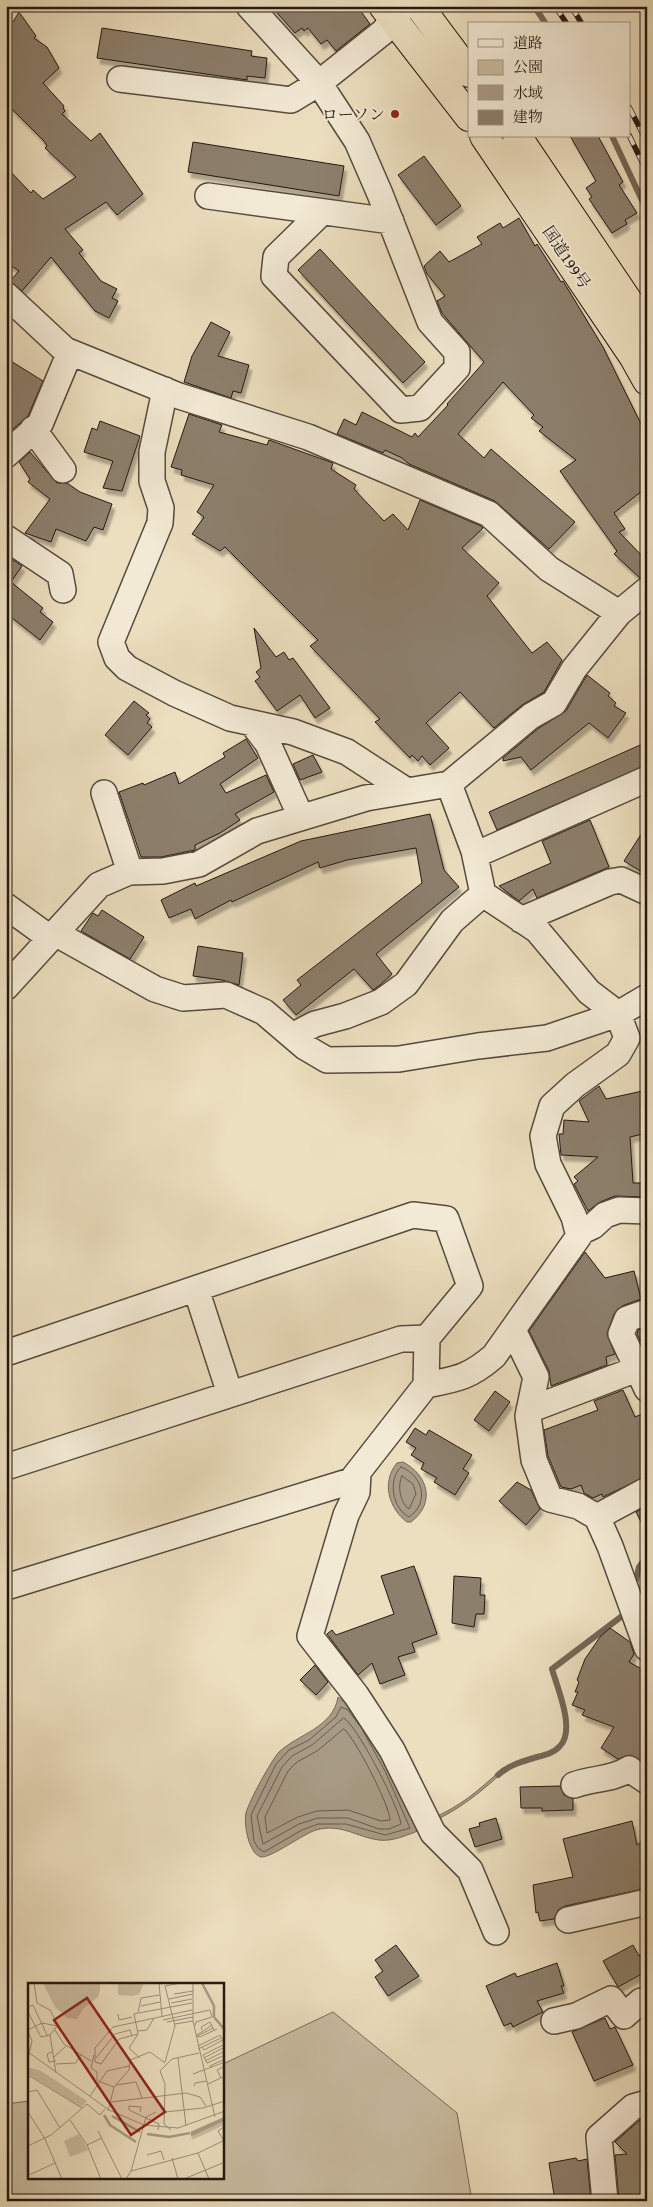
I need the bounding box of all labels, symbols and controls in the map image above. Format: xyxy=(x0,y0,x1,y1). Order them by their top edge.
legend xyxy=(468,22,630,138)
text: 道路 xyxy=(513,32,543,53)
text: 公園 xyxy=(513,56,543,77)
text: 水域 xyxy=(513,82,543,103)
place label: ローソン xyxy=(322,102,385,126)
text: 建物 xyxy=(513,106,543,127)
marker: ローソン xyxy=(389,108,401,120)
street label: 国道199号 xyxy=(537,221,597,293)
inset map xyxy=(28,1983,224,2180)

